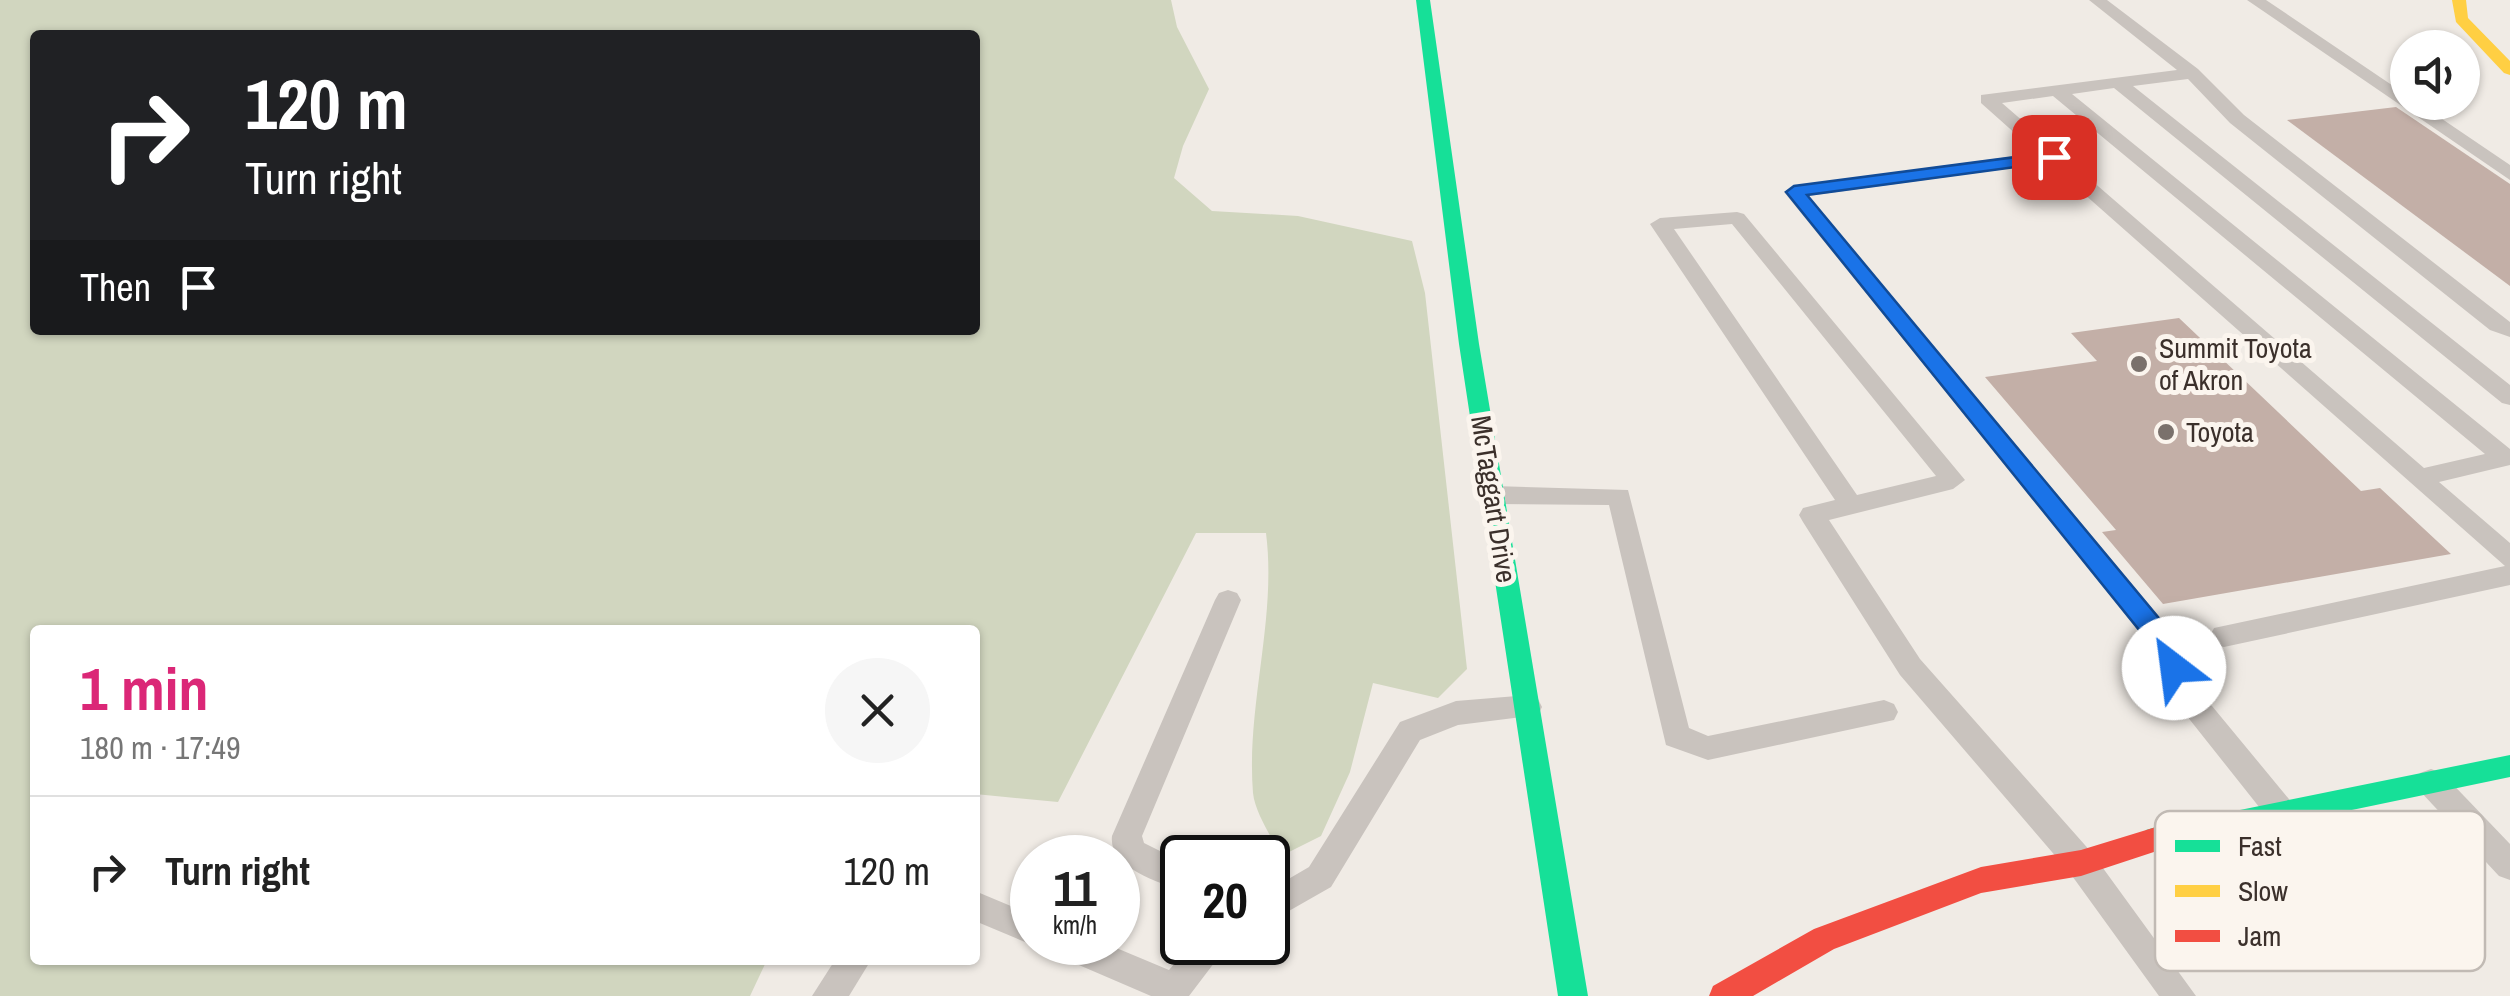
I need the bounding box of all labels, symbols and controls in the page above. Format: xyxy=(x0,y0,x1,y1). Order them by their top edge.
map controls xyxy=(2390,30,2480,120)
button: sound xyxy=(2390,30,2480,120)
text: 120 m xyxy=(245,57,408,151)
icon: right xyxy=(80,70,210,200)
pin xyxy=(2012,115,2097,200)
icon: arrive xyxy=(2027,130,2082,185)
text: Turn right xyxy=(245,147,402,208)
icon: arrive xyxy=(171,260,226,315)
text: Then xyxy=(80,262,151,313)
place label: Summit Toyota of Akron xyxy=(2159,329,2312,399)
marker: Summit Toyota of Akron xyxy=(2128,353,2150,375)
street label: McTaggart Drive xyxy=(1462,413,1526,585)
place label: Toyota xyxy=(2186,413,2254,451)
marker: Toyota xyxy=(2155,421,2177,443)
position arrow xyxy=(2122,616,2226,720)
text: 1 min xyxy=(80,648,209,729)
button: close xyxy=(825,658,930,763)
text: 180 m · 17:49 xyxy=(80,726,240,769)
legend xyxy=(2155,811,2485,971)
text: Fast xyxy=(2238,827,2282,865)
speed limit sign: 20 xyxy=(1160,835,1290,965)
icon: right xyxy=(80,844,135,899)
text: Turn right xyxy=(165,846,310,897)
text: 120 m xyxy=(843,846,930,897)
text: 11 xyxy=(1053,854,1097,922)
text: Slow xyxy=(2238,872,2288,910)
text: km/h xyxy=(1053,908,1097,942)
text: Jam xyxy=(2238,917,2281,955)

